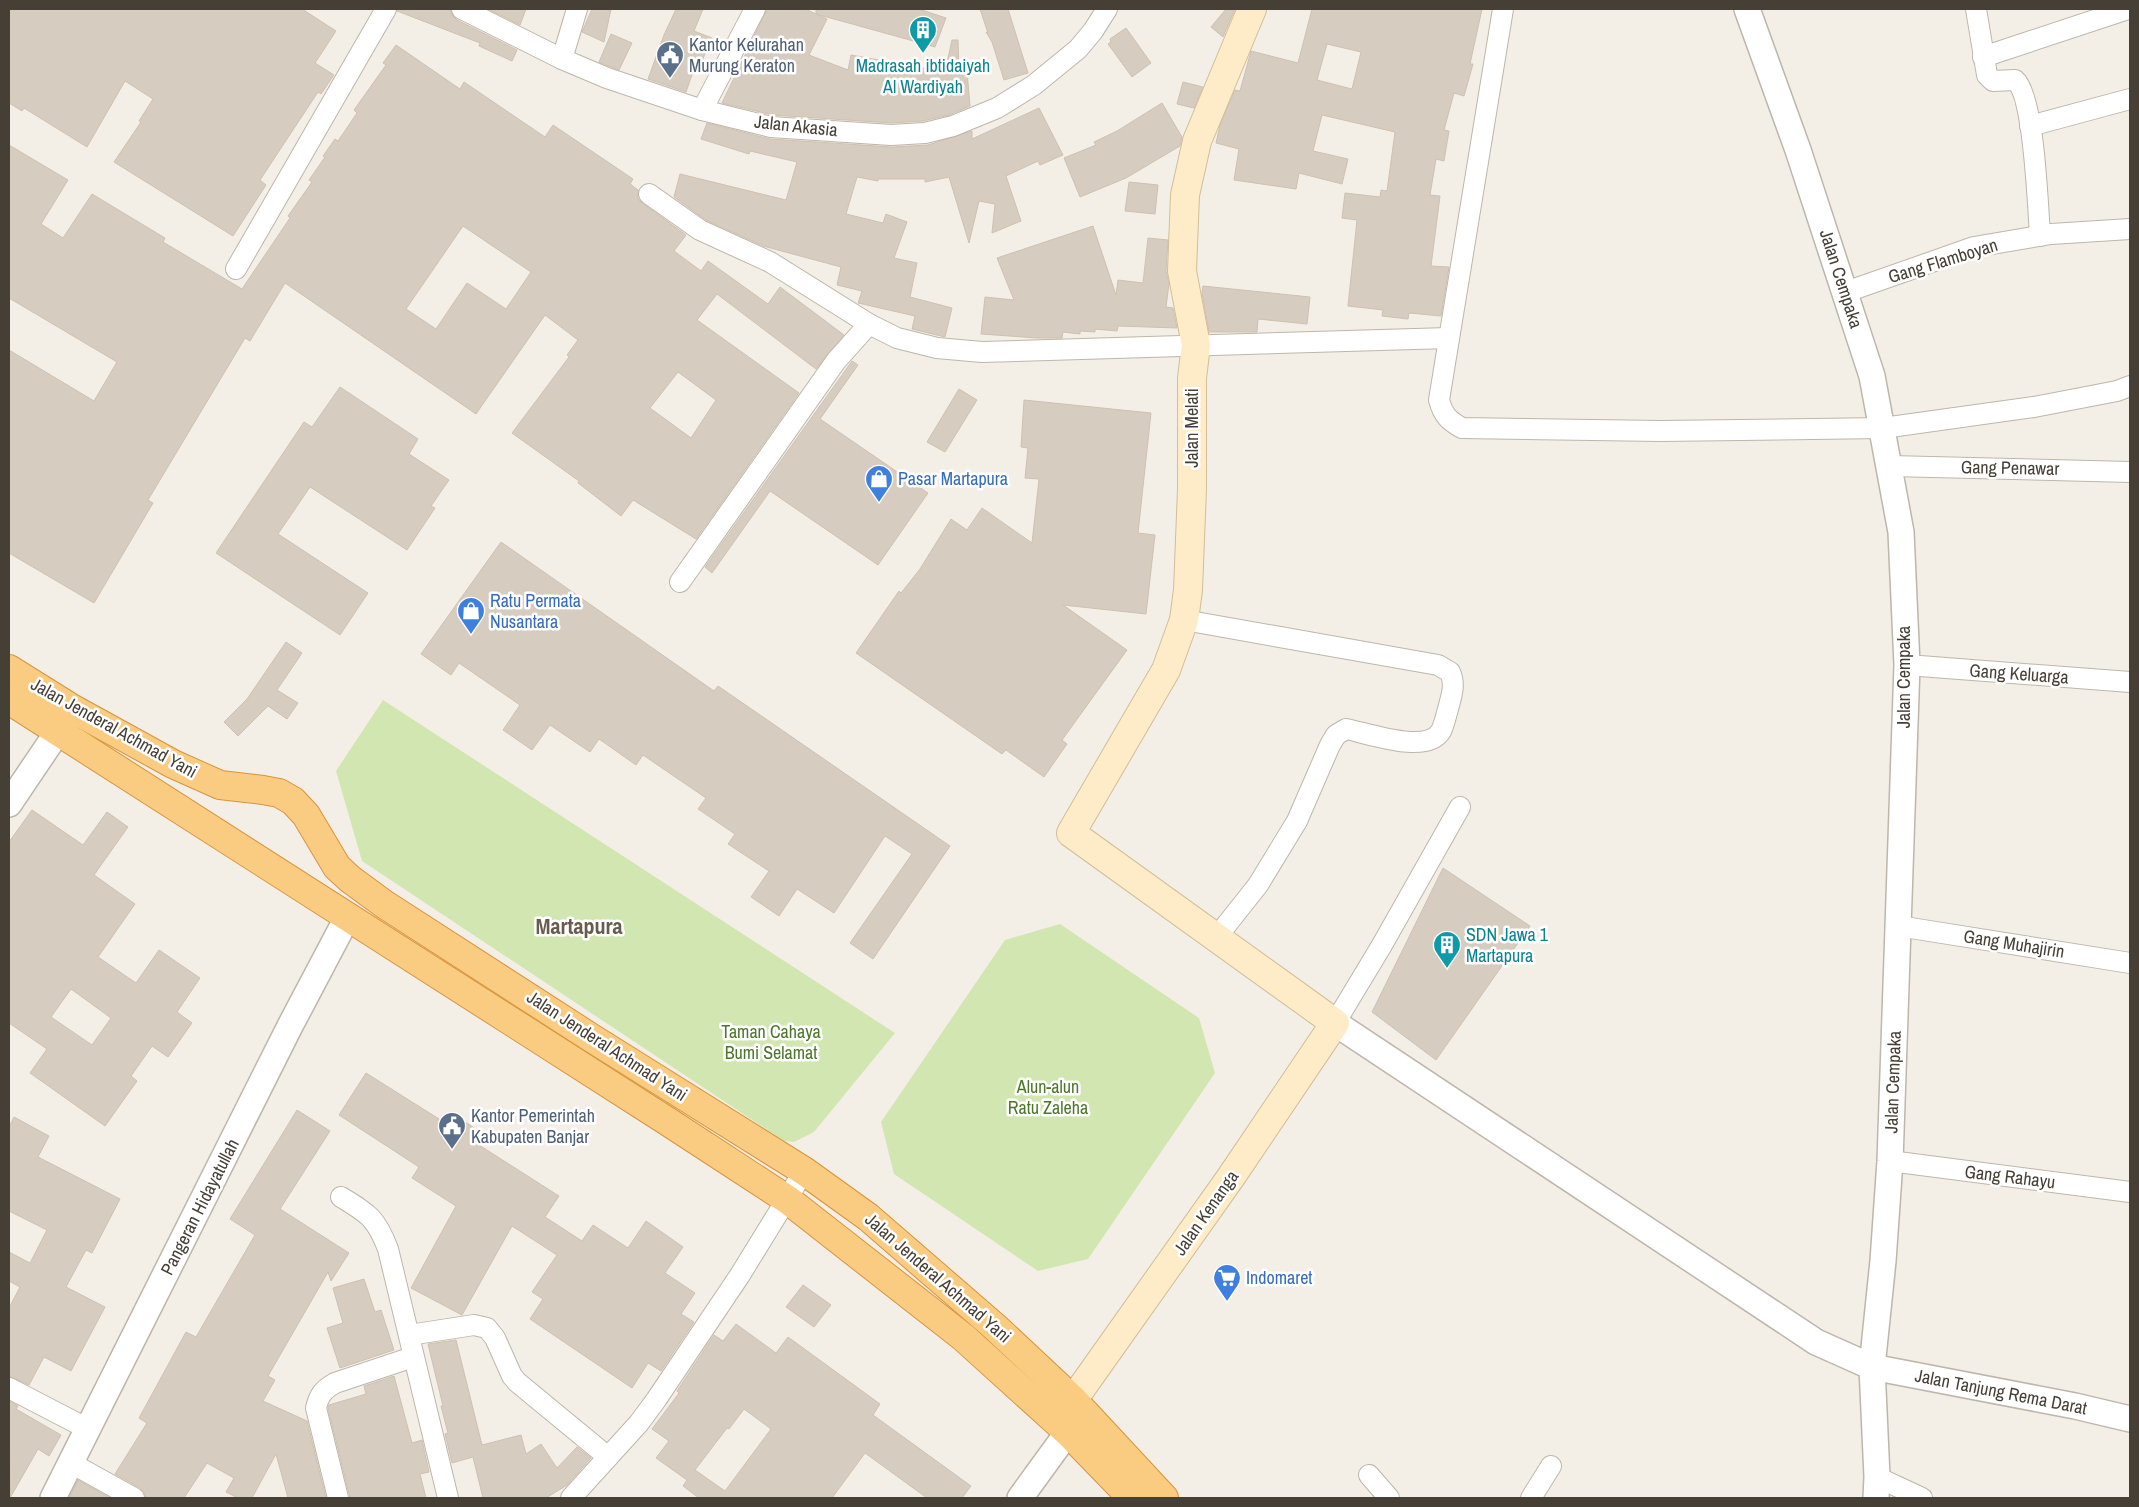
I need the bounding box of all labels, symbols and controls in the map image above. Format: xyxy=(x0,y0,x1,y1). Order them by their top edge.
building icon: Madrasah ibtidaiyah Al Wardiyah xyxy=(908,15,938,54)
place label: Kantor Kelurahan Murung Keraton xyxy=(689,32,804,78)
public building icon: Kantor Kelurahan Murung Keraton xyxy=(655,40,685,79)
place label: Madrasah ibtidaiyah Al Wardiyah xyxy=(856,53,990,99)
street label: Jalan Akasia xyxy=(753,109,839,142)
street label: Jalan Cempaka xyxy=(1814,226,1869,331)
street label: Gang Flamboyan xyxy=(1885,232,2001,289)
street label: Jalan Melati xyxy=(1179,388,1204,468)
street label: Gang Penawar xyxy=(1961,454,2060,481)
shop icon: Pasar Martapura xyxy=(864,464,894,503)
place label: Pasar Martapura xyxy=(898,466,1008,491)
place label: Ratu Permata Nusantara xyxy=(490,588,581,634)
shop icon: Ratu Permata Nusantara xyxy=(456,596,486,635)
street label: Jalan Cempaka xyxy=(1891,626,1916,728)
street label: Gang Keluarga xyxy=(1969,658,2069,689)
street label: Jalan Jenderal Achmad Yani xyxy=(27,671,202,784)
district label: Martapura xyxy=(535,911,623,941)
place label: SDN Jawa 1 Martapura xyxy=(1466,922,1549,968)
street label: Gang Muhajirin xyxy=(1962,923,2066,964)
building icon: SDN Jawa 1 Martapura xyxy=(1432,930,1462,969)
street label: Jalan Jenderal Achmad Yani xyxy=(522,984,692,1107)
park label: Taman Cahaya Bumi Selamat xyxy=(721,1019,821,1065)
street label: Jalan Cempaka xyxy=(1878,1030,1907,1134)
park label: Alun-alun Ratu Zaleha xyxy=(1008,1074,1088,1120)
place label: Kantor Pemerintah Kabupaten Banjar xyxy=(471,1103,595,1149)
public building icon: Kantor Pemerintah Kabupaten Banjar xyxy=(437,1111,467,1150)
street label: Pangeran Hidayatullah xyxy=(154,1134,245,1279)
street label: Gang Rahayu xyxy=(1963,1159,2057,1194)
street label: Jalan Kenanga xyxy=(1167,1165,1244,1260)
street label: Jalan Jenderal Achmad Yani xyxy=(860,1207,1017,1348)
supermarket icon: Indomaret xyxy=(1212,1263,1242,1302)
place label: Indomaret xyxy=(1246,1265,1312,1290)
street label: Jalan Tanjung Rema Darat xyxy=(1913,1363,2089,1420)

